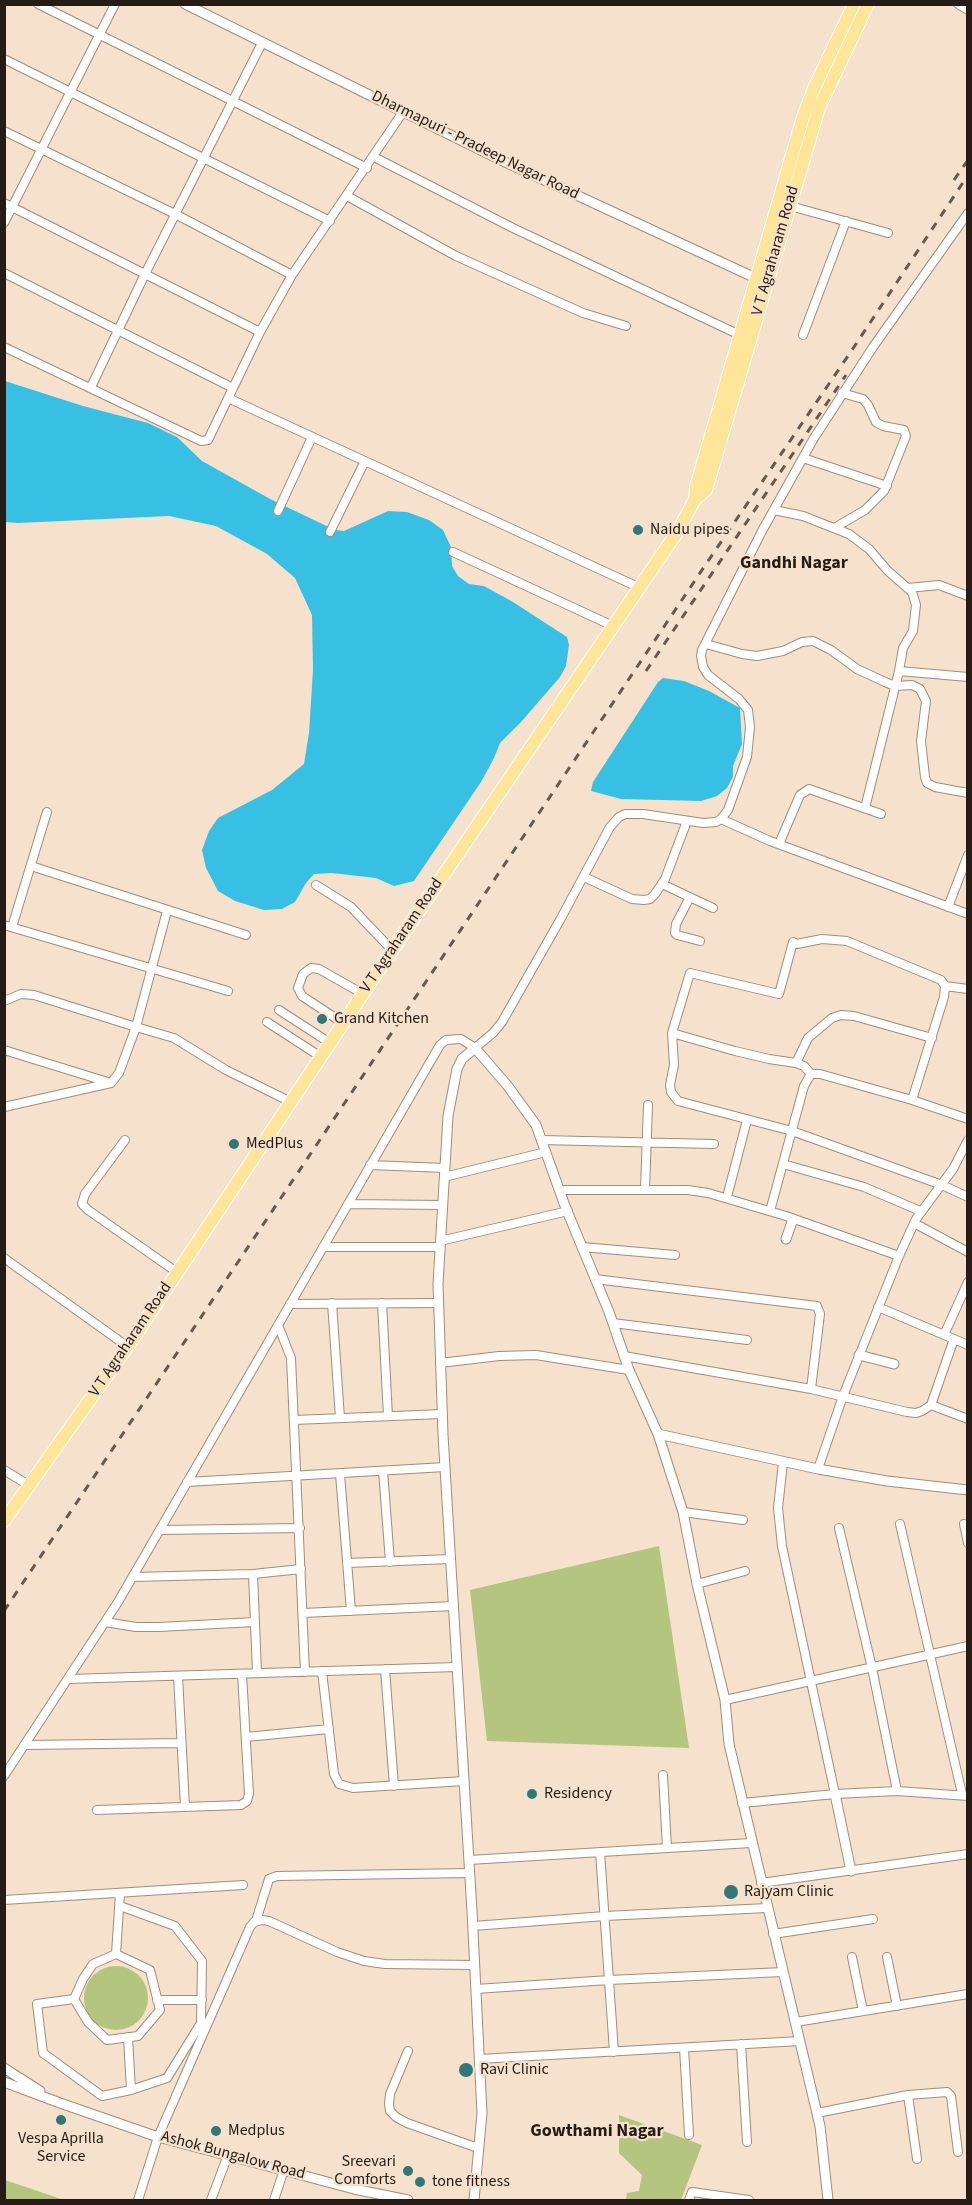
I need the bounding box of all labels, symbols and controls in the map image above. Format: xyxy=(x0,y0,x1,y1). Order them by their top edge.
street label: Dharmapuri - Pradeep Nagar Road xyxy=(368,87,582,205)
street label: V T Agraharam Road xyxy=(748,184,804,318)
place label: Naidu pipes xyxy=(650,520,729,540)
marker: Naidu pipes xyxy=(631,523,645,537)
district label: Gandhi Nagar xyxy=(740,553,848,575)
street label: V T Agraharam Road xyxy=(357,875,447,997)
place label: Grand Kitchen xyxy=(334,1009,429,1029)
marker: Grand Kitchen xyxy=(315,1012,329,1026)
place label: MedPlus xyxy=(246,1134,303,1154)
marker: MedPlus xyxy=(227,1137,241,1151)
street label: V T Agraharam Road xyxy=(86,1279,176,1401)
place label: Residency xyxy=(544,1784,612,1804)
marker: Residency xyxy=(525,1787,539,1801)
place label: Rajyam Clinic xyxy=(744,1882,834,1902)
marker: Rajyam Clinic xyxy=(722,1883,740,1901)
place label: Ravi Clinic xyxy=(480,2060,549,2080)
marker: Ravi Clinic xyxy=(457,2061,475,2079)
marker: Vespa Aprilla Service xyxy=(54,2113,68,2127)
place label: Medplus xyxy=(228,2121,285,2141)
district label: Gowthami Nagar xyxy=(530,2121,664,2143)
marker: Medplus xyxy=(209,2124,223,2138)
street label: Ashok Bungalow Road xyxy=(159,2127,307,2185)
place label: Vespa Aprilla Service xyxy=(18,2129,104,2167)
place label: Sreevari Comforts xyxy=(334,2152,396,2190)
marker: Sreevari Comforts xyxy=(401,2164,415,2178)
place label: tone fitness xyxy=(432,2172,510,2192)
marker: tone fitness xyxy=(413,2175,427,2189)

